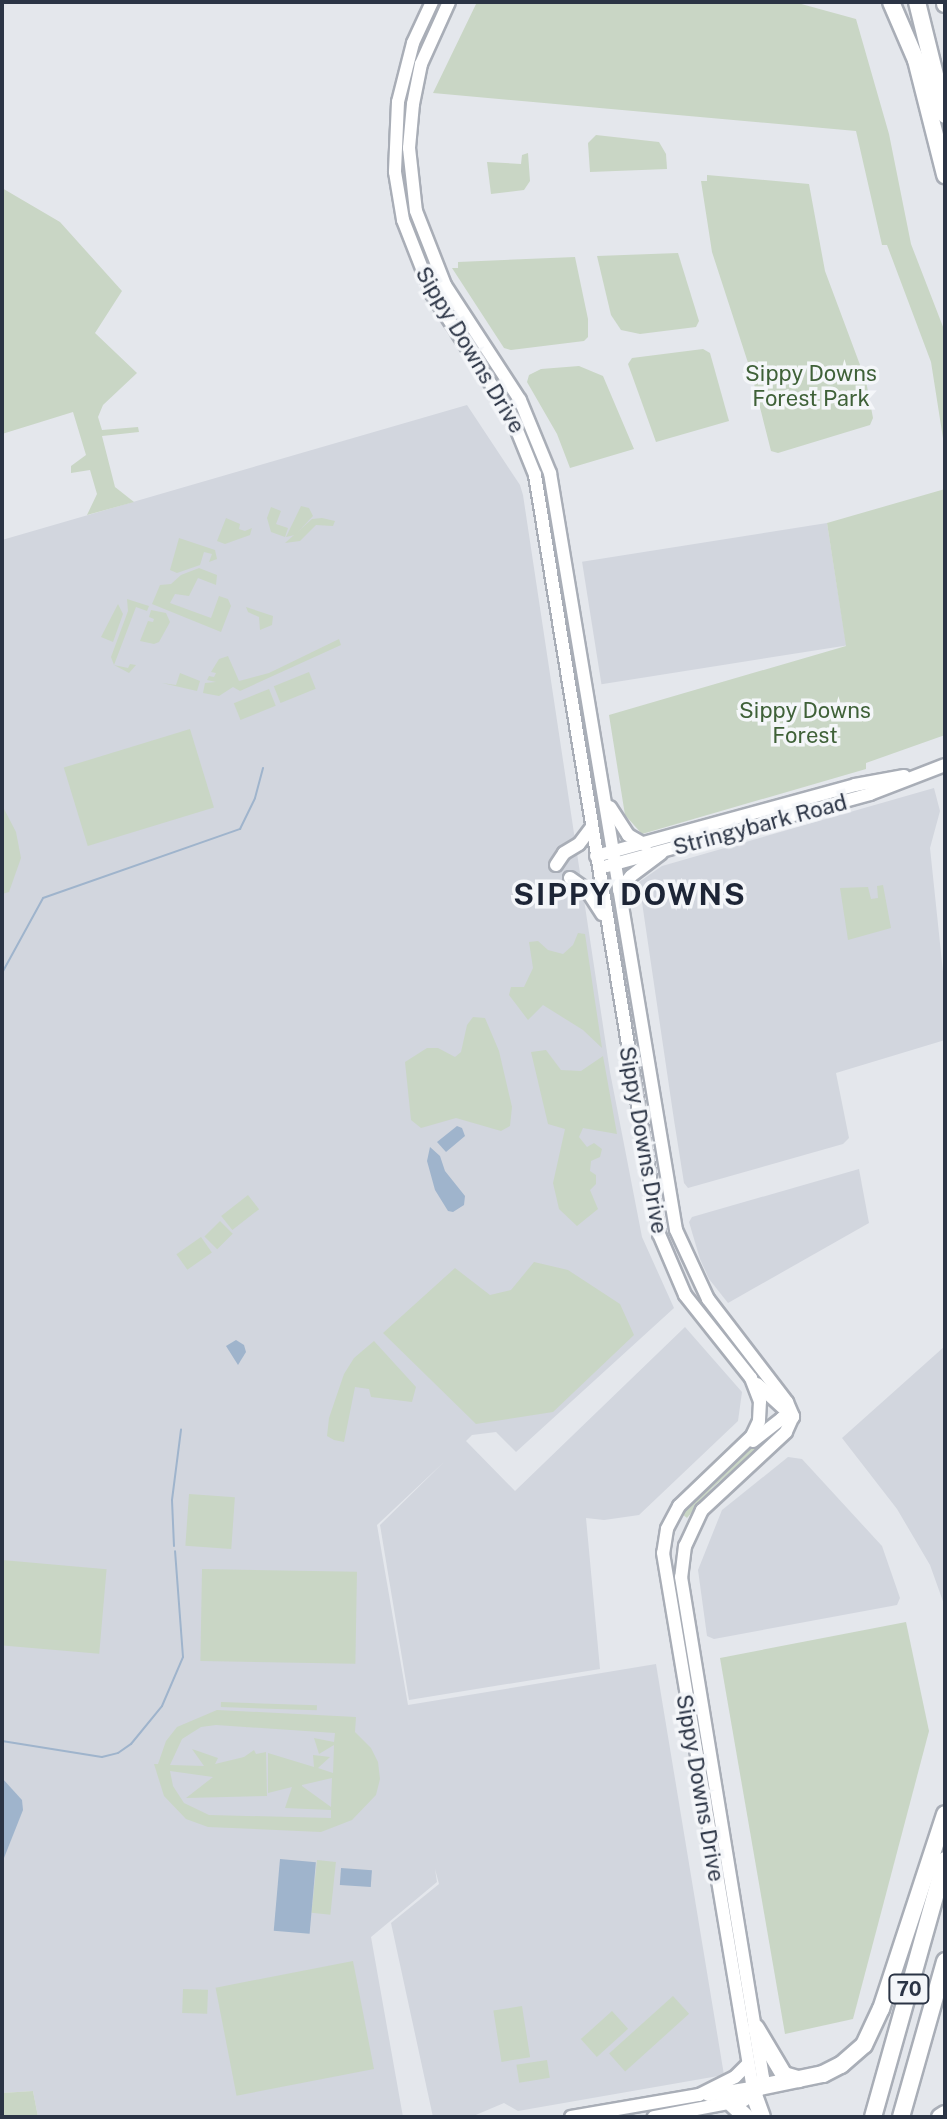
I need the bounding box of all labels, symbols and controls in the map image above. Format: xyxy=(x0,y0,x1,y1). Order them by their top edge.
street label: Sippy Downs Drive xyxy=(410,262,530,438)
park label: Sippy Downs Forest Park xyxy=(745,360,877,412)
park label: Sippy Downs Forest xyxy=(739,697,871,748)
street label: Stringybark Road xyxy=(670,789,850,861)
district label: SIPPY DOWNS xyxy=(513,876,747,912)
street label: Sippy Downs Drive xyxy=(614,1044,672,1236)
street label: Sippy Downs Drive xyxy=(671,1692,729,1884)
road number: 70 xyxy=(887,1973,931,2005)

